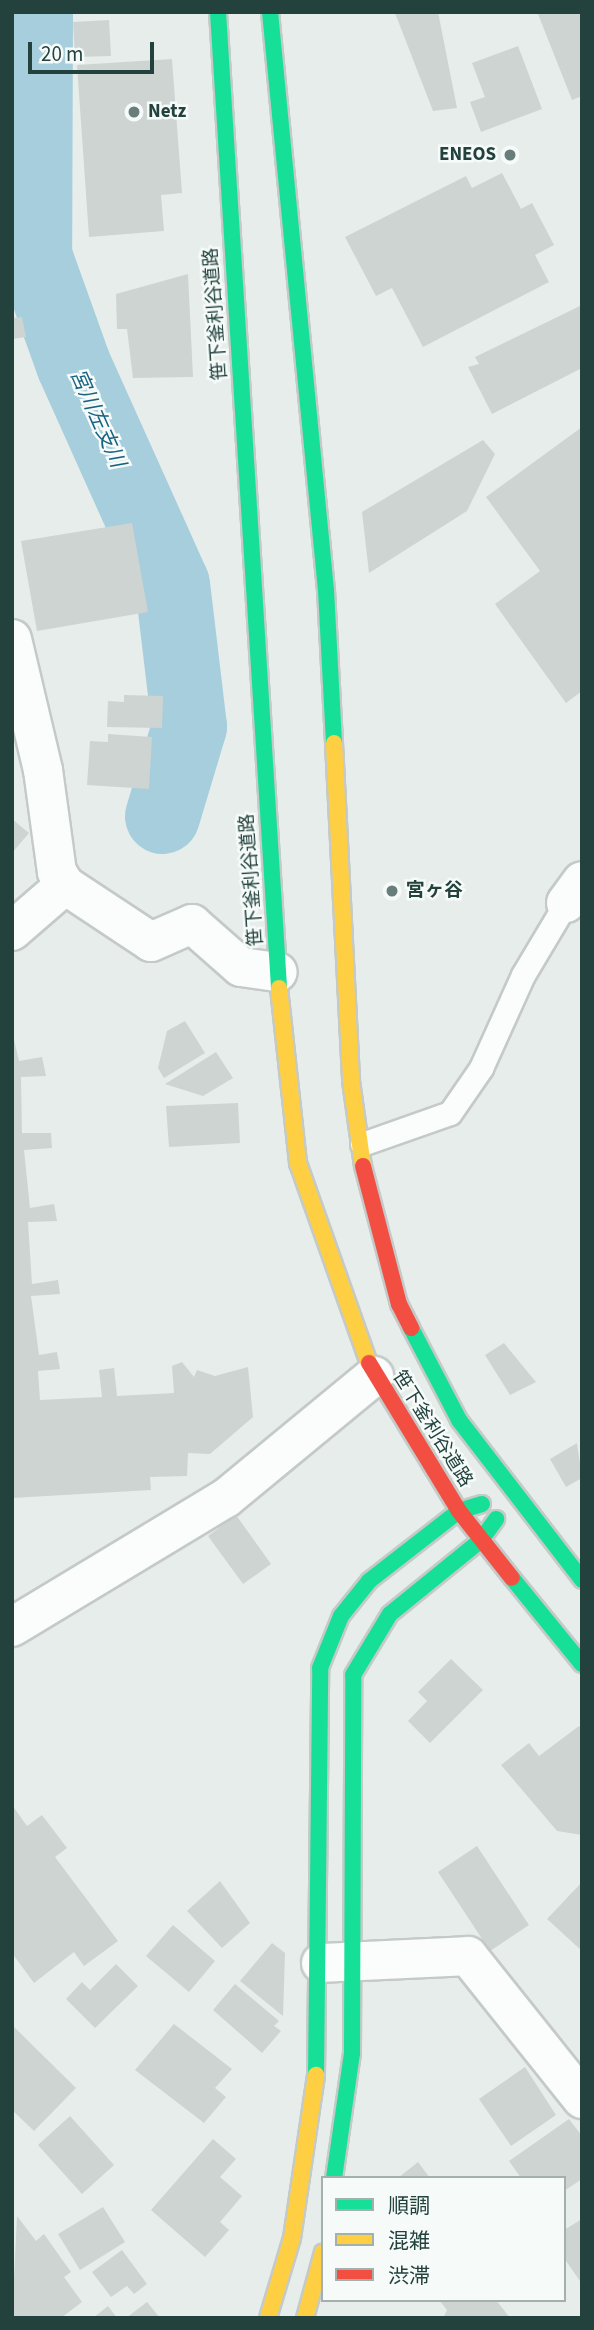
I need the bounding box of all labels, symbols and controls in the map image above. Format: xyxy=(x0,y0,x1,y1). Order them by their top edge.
scale bar xyxy=(32,28,158,72)
text: 20 m xyxy=(41,39,83,69)
place label: Netz xyxy=(148,101,186,123)
marker: Netz xyxy=(126,104,142,120)
place label: ENEOS xyxy=(439,144,496,166)
marker: ENEOS xyxy=(502,147,518,163)
street label: 笹下釜利谷道路 xyxy=(200,247,232,381)
water label: 宮川左支川 xyxy=(65,365,131,471)
street label: 笹下釜利谷道路 xyxy=(236,813,268,947)
place label: 宮ヶ谷 xyxy=(406,880,463,902)
marker: 宮ヶ谷 xyxy=(384,883,400,899)
street label: 笹下釜利谷道路 xyxy=(387,1367,477,1491)
legend xyxy=(321,2176,566,2302)
text: 順調 xyxy=(388,2191,430,2221)
text: 混雑 xyxy=(388,2226,430,2256)
text: 渋滞 xyxy=(388,2261,430,2291)

